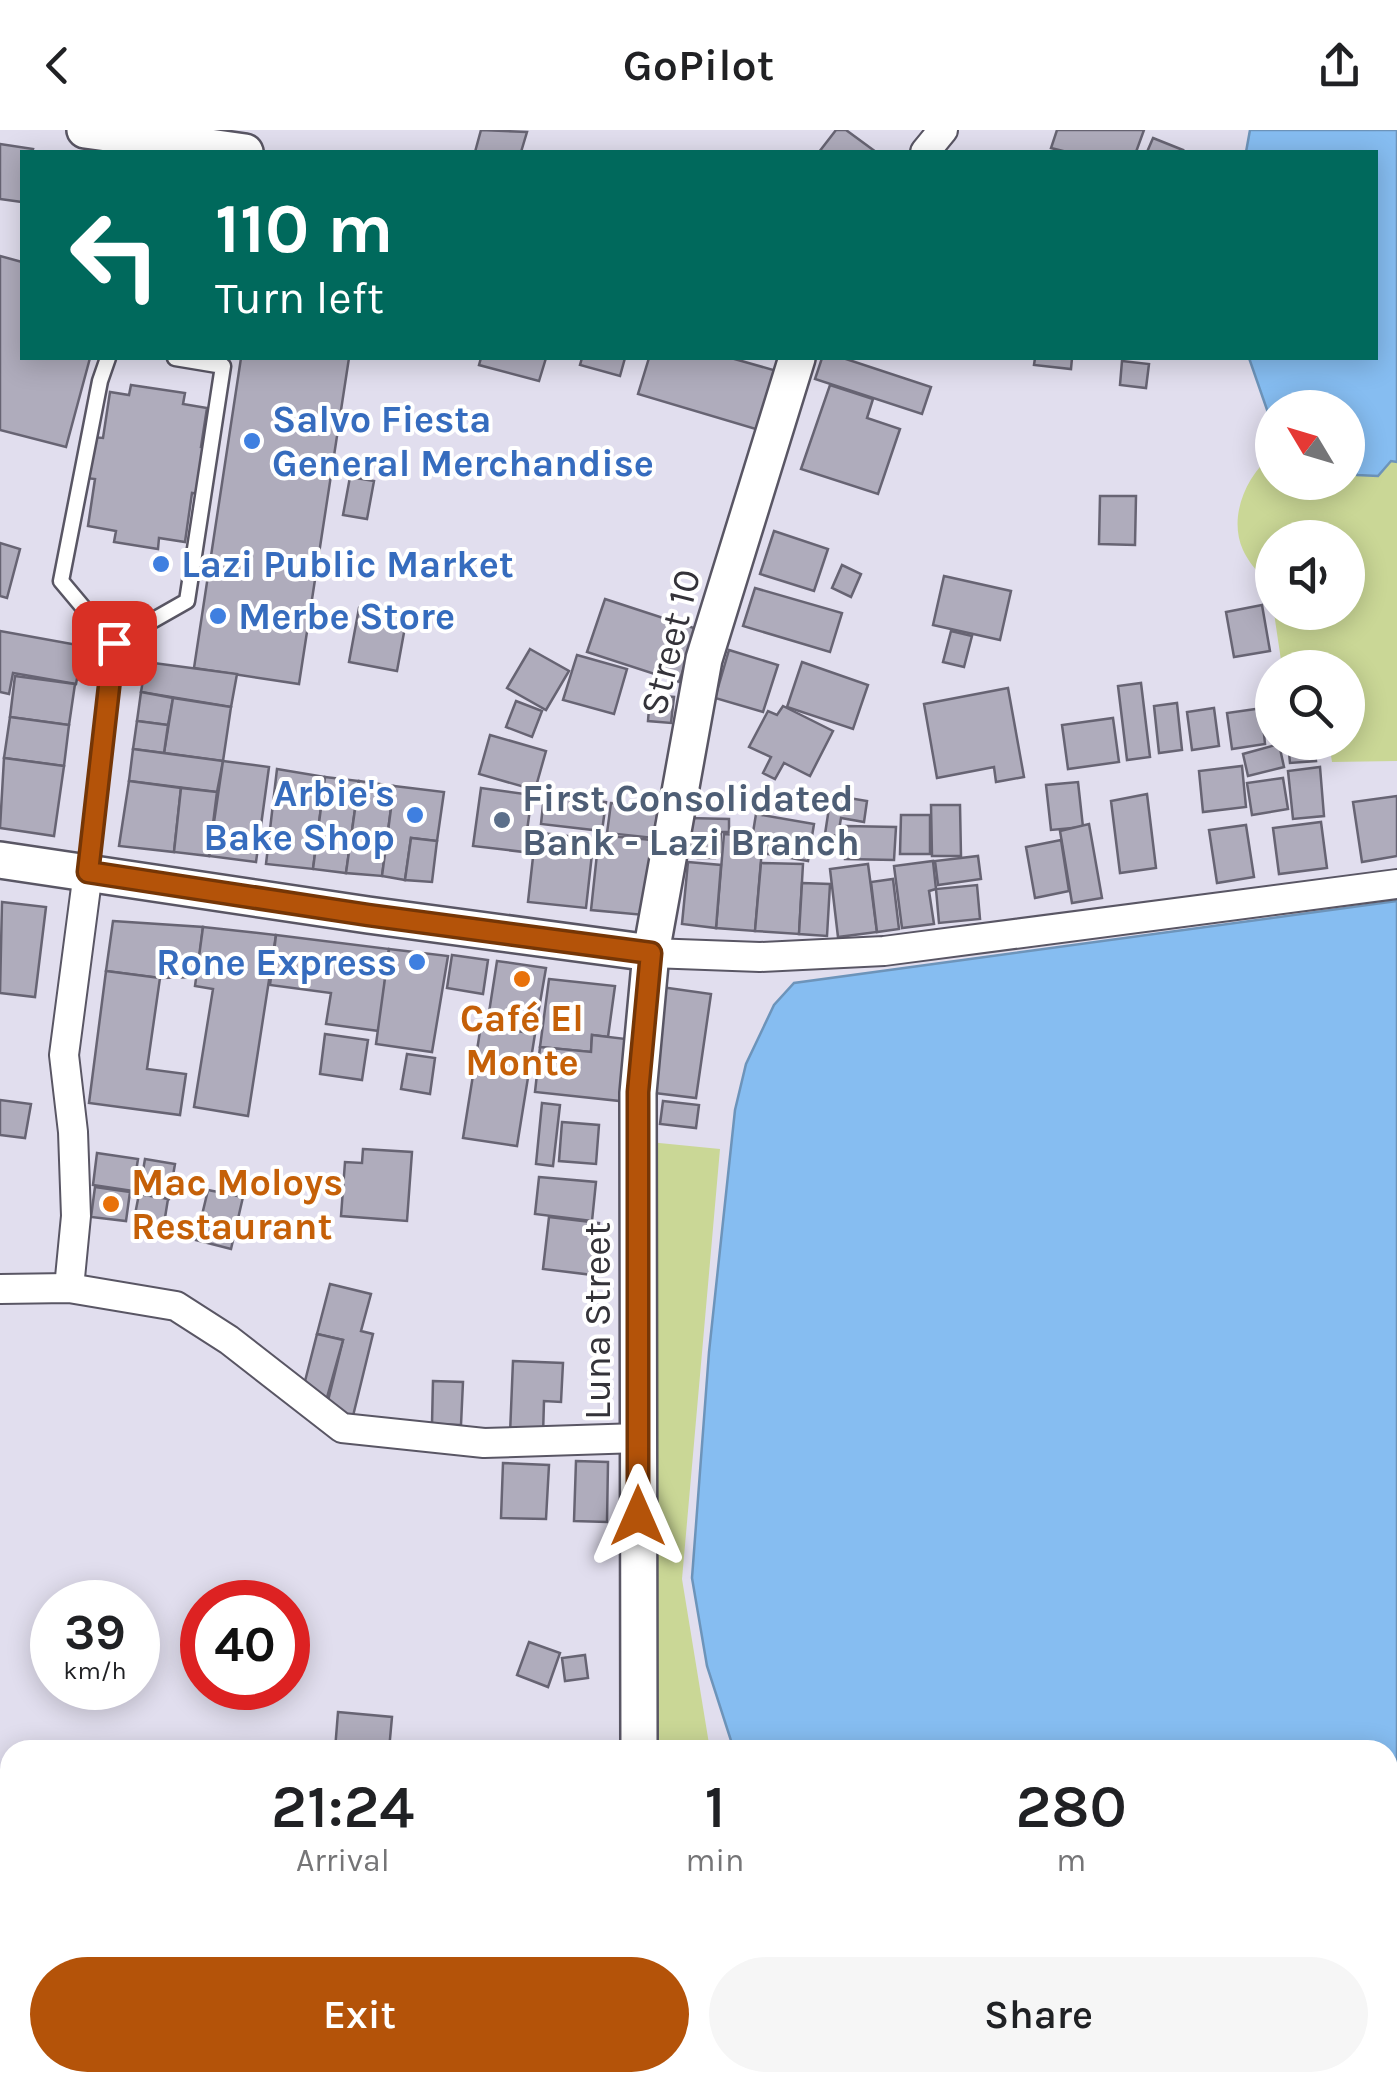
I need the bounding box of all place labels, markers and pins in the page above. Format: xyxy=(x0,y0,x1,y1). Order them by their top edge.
place label: Salvo Fiesta General Merchandise xyxy=(272,397,654,486)
marker: Salvo Fiesta General Merchandise xyxy=(241,430,263,452)
place label: Lazi Public Market xyxy=(181,542,514,587)
marker: Lazi Public Market xyxy=(150,553,172,575)
place label: Merbe Store xyxy=(238,594,455,639)
pin xyxy=(72,601,157,686)
marker: Merbe Store xyxy=(207,605,229,627)
place label: Arbie's Bake Shop xyxy=(203,771,395,860)
place label: First Consolidated Bank - Lazi Branch xyxy=(522,776,860,865)
marker: Arbie's Bake Shop xyxy=(404,804,426,826)
marker: First Consolidated Bank - Lazi Branch xyxy=(491,809,513,831)
place label: Rone Express xyxy=(156,940,397,985)
marker: Rone Express xyxy=(406,951,428,973)
marker: Café El Monte xyxy=(511,968,533,990)
place label: Café El Monte xyxy=(460,996,584,1085)
place label: Mac Moloys Restaurant xyxy=(131,1160,343,1249)
marker: Mac Moloys Restaurant xyxy=(100,1193,122,1215)

